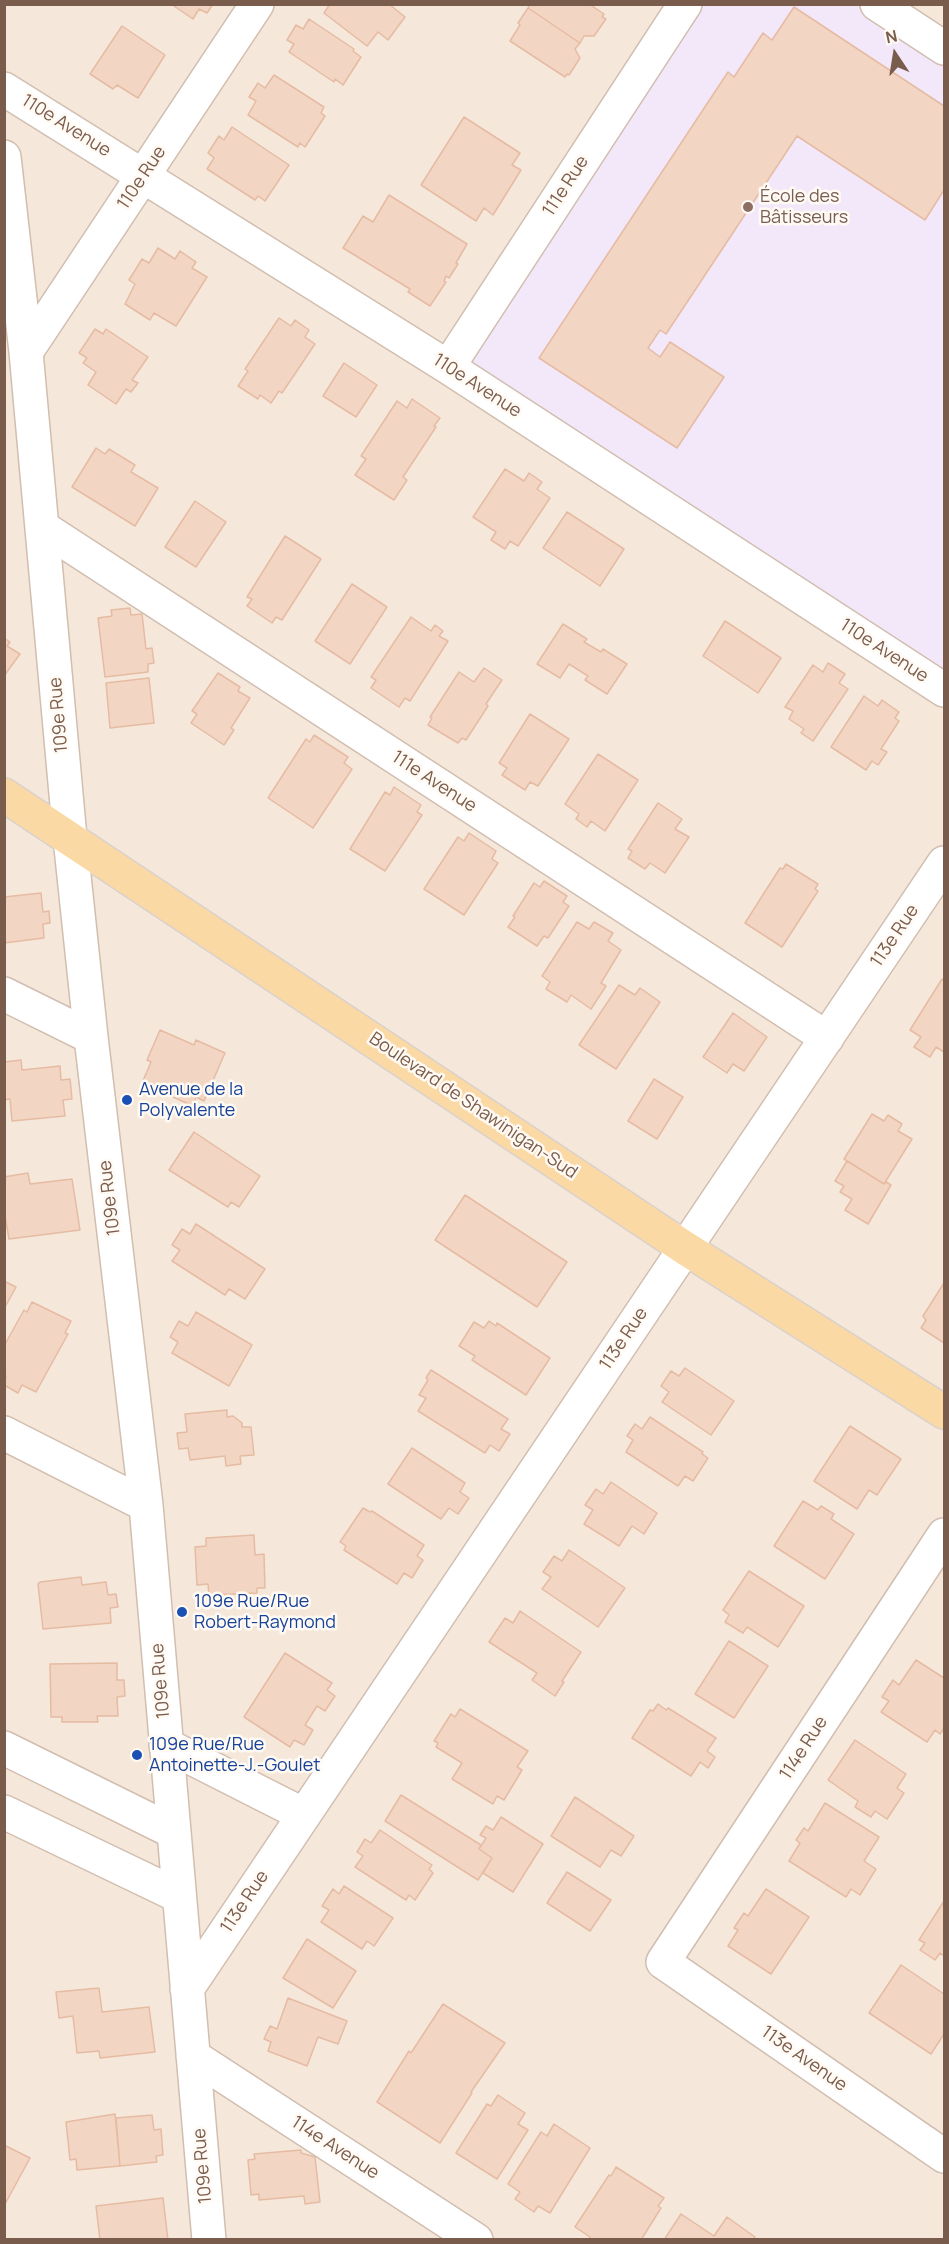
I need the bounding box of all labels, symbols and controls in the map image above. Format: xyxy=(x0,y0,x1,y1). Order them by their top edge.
north arrow xyxy=(865,24,925,84)
text: N xyxy=(883,24,899,48)
street label: 110e Avenue xyxy=(18,90,114,162)
street label: 110e Rue xyxy=(113,142,171,214)
street label: 111e Rue xyxy=(538,152,594,220)
place label: École des Bâtisseurs xyxy=(760,186,848,228)
marker: École des Bâtisseurs xyxy=(741,200,755,214)
street label: 110e Avenue xyxy=(429,350,525,422)
street label: 110e Avenue xyxy=(836,615,932,687)
street label: 109e Rue xyxy=(45,676,73,754)
street label: 111e Avenue xyxy=(388,747,480,817)
street label: 113e Rue xyxy=(866,901,924,971)
street label: Boulevard de Shawinigan-Sud xyxy=(365,1028,581,1184)
place label: Avenue de la Polyvalente xyxy=(139,1079,243,1122)
marker: Avenue de la Polyvalente xyxy=(120,1093,134,1107)
street label: 109e Rue xyxy=(95,1159,125,1237)
street label: 113e Rue xyxy=(595,1304,653,1374)
place label: 109e Rue/Rue Robert-Raymond xyxy=(194,1591,336,1634)
marker: 109e Rue/Rue Robert-Raymond xyxy=(175,1605,189,1619)
street label: 109e Rue xyxy=(147,1642,175,1720)
street label: 114e Rue xyxy=(776,1712,832,1784)
place label: 109e Rue/Rue Antoinette-J.-Goulet xyxy=(149,1734,320,1776)
marker: 109e Rue/Rue Antoinette-J.-Goulet xyxy=(130,1748,144,1762)
street label: 113e Rue xyxy=(216,1867,274,1937)
street label: 113e Avenue xyxy=(757,2022,851,2096)
street label: 114e Avenue xyxy=(287,2112,383,2184)
street label: 109e Rue xyxy=(189,2127,217,2205)

